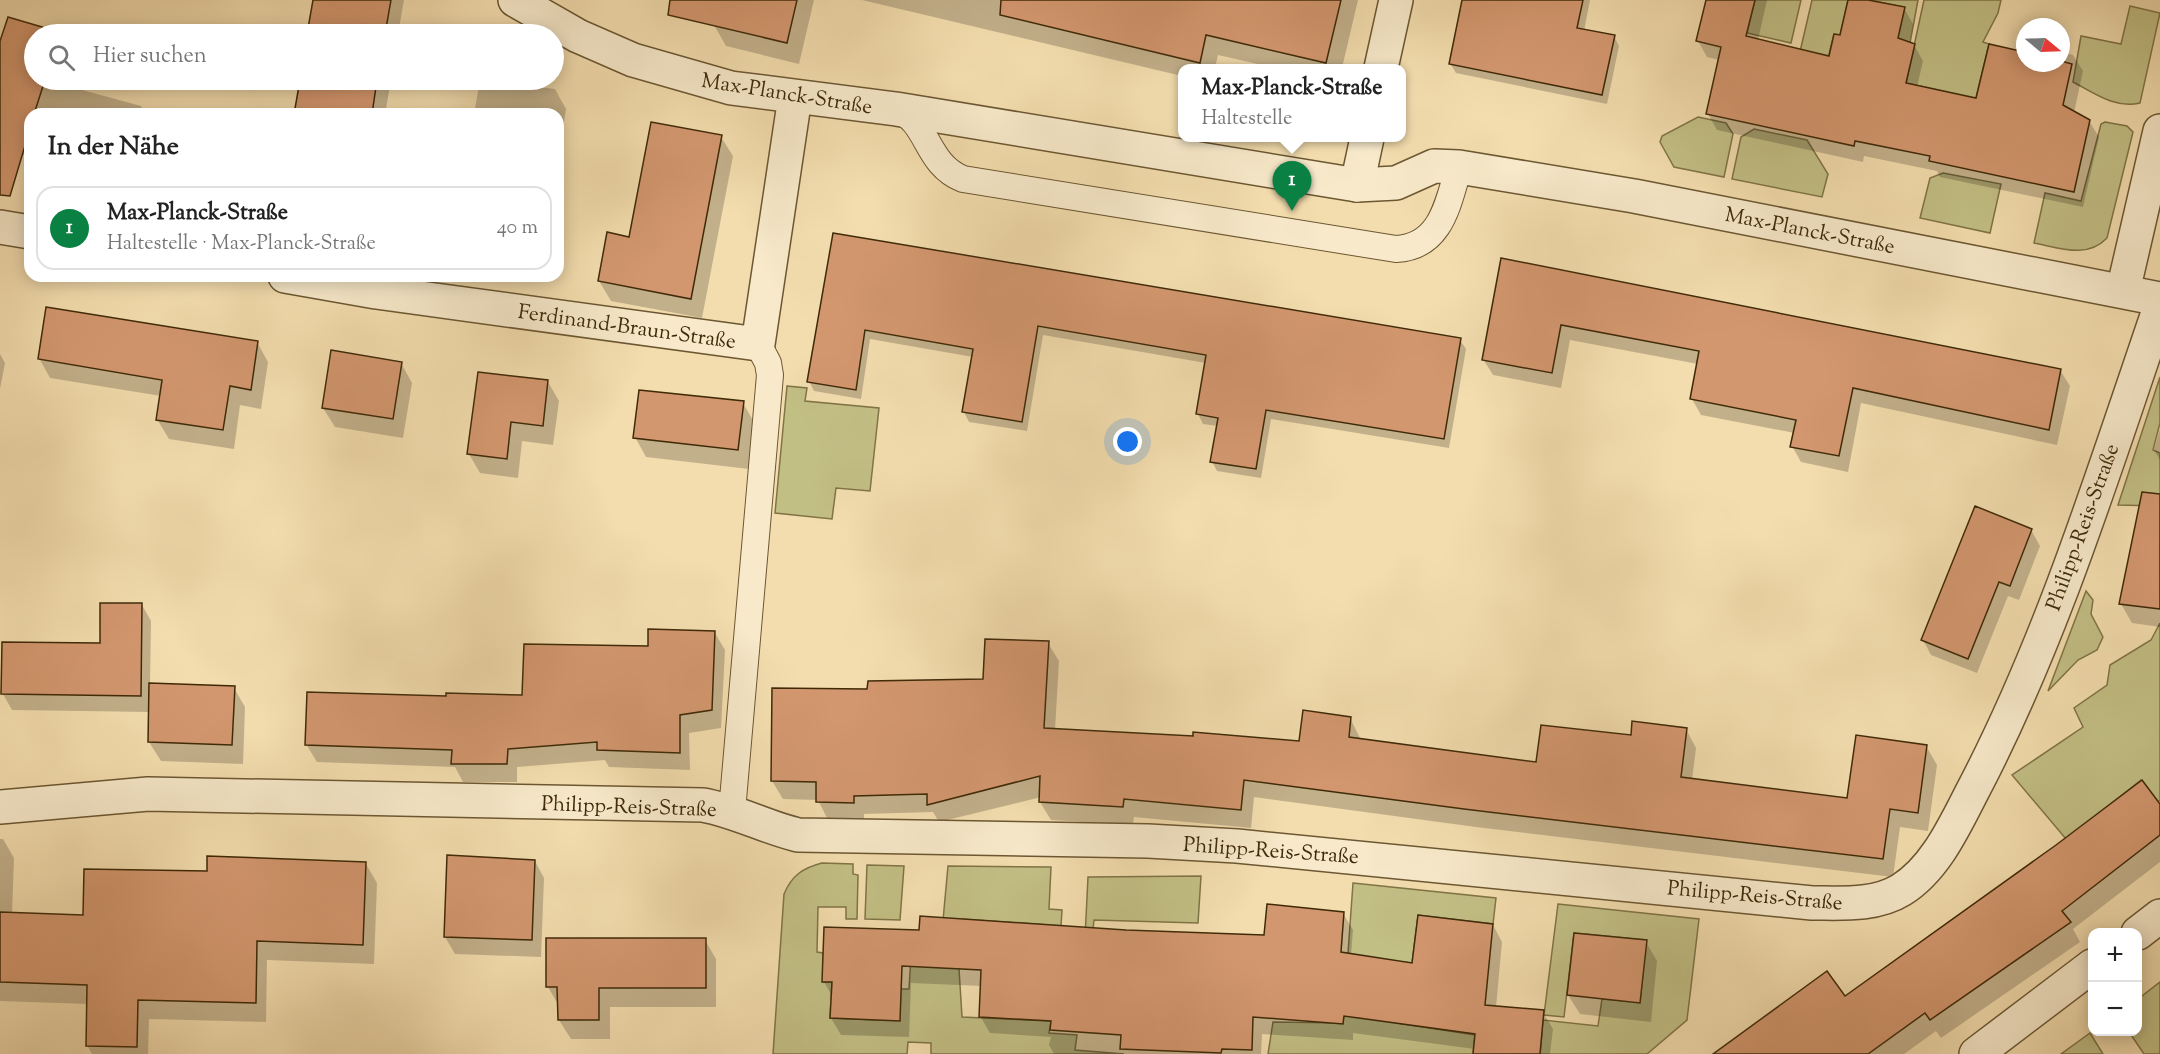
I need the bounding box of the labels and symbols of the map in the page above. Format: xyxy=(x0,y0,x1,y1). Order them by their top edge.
north arrow xyxy=(2016,18,2070,72)
street label: Max-Planck-Straße xyxy=(699,67,874,123)
pin: 1 xyxy=(1272,162,1312,211)
street label: Max-Planck-Straße xyxy=(1722,201,1897,263)
street label: Ferdinand-Braun-Straße xyxy=(516,298,738,358)
your location xyxy=(1113,427,1142,456)
street label: Philipp-Reis-Straße xyxy=(2040,440,2128,615)
street label: Philipp-Reis-Straße xyxy=(541,790,717,826)
street label: Philipp-Reis-Straße xyxy=(1182,831,1360,873)
street label: Philipp-Reis-Straße xyxy=(1666,874,1844,920)

